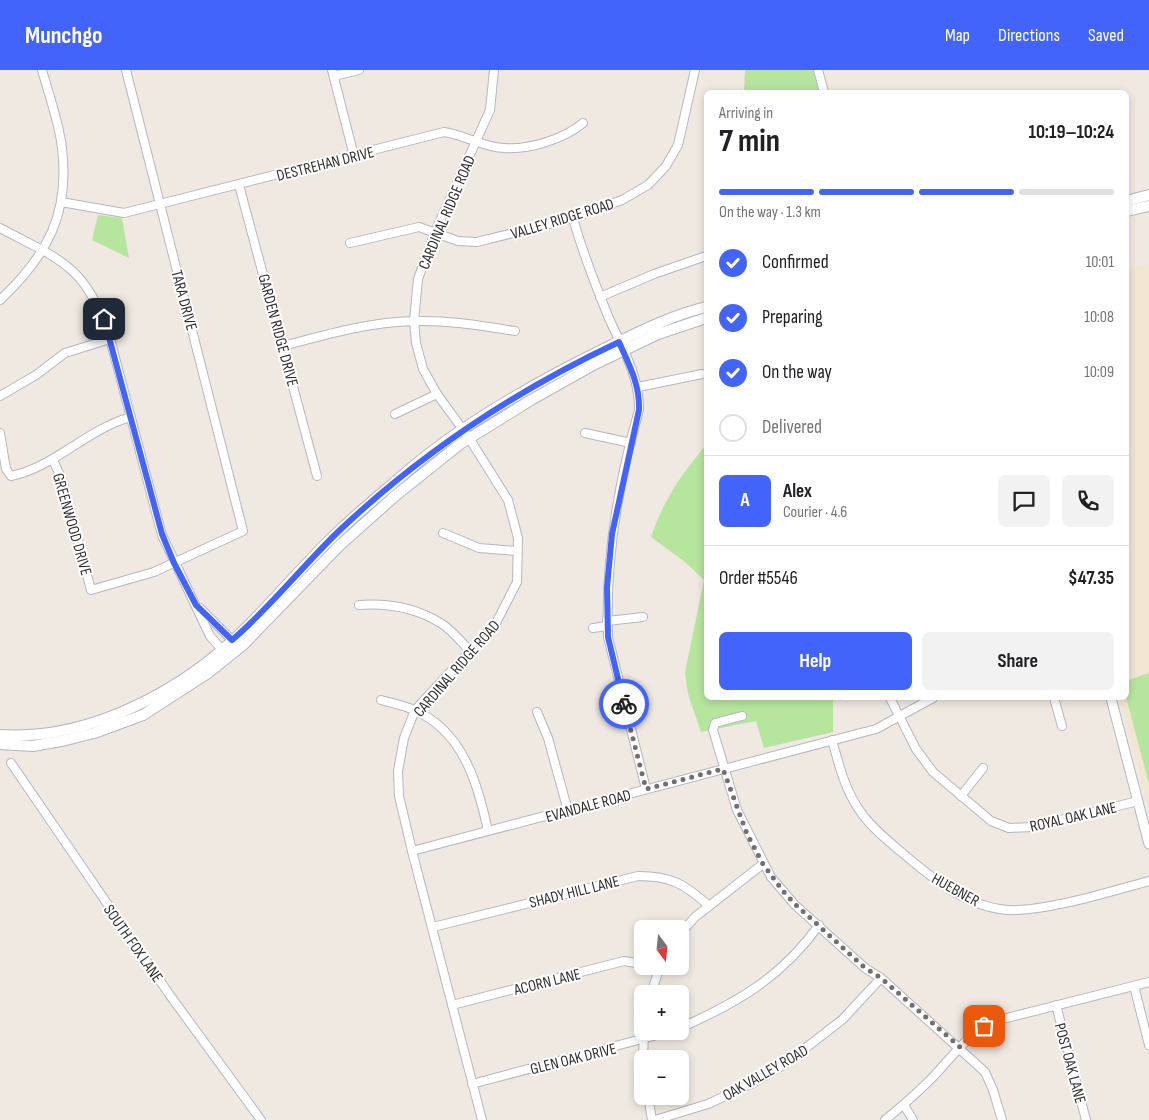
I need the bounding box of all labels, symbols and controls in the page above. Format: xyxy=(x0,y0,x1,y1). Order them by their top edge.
text: Munchgo xyxy=(25,21,103,50)
text: Map xyxy=(945,25,970,46)
text: Directions xyxy=(998,25,1060,46)
text: Saved xyxy=(1088,25,1124,46)
text: Arriving in xyxy=(719,104,773,123)
text: 10:19–10:24 xyxy=(1028,121,1114,144)
text: 7 min xyxy=(719,122,780,161)
street label: DESTREHAN DRIVE xyxy=(275,143,376,186)
street label: CARDINAL RIDGE ROAD xyxy=(415,153,480,272)
street label: VALLEY RIDGE ROAD xyxy=(509,195,616,244)
text: On the way · 1.3 km xyxy=(719,203,821,222)
icon: check xyxy=(719,249,747,277)
text: Confirmed xyxy=(762,251,829,274)
text: 10:01 xyxy=(1086,253,1114,272)
street label: TARA DRIVE xyxy=(166,268,201,333)
street label: GARDEN RIDGE DRIVE xyxy=(253,272,302,389)
pin xyxy=(83,298,125,340)
icon: check xyxy=(719,304,747,332)
icon: home xyxy=(90,305,118,333)
text: Preparing xyxy=(762,306,823,329)
text: 10:08 xyxy=(1084,308,1114,327)
icon: check xyxy=(719,359,747,387)
text: On the way xyxy=(762,361,832,384)
text: 10:09 xyxy=(1084,363,1114,382)
text: Delivered xyxy=(762,416,822,439)
street label: GREENWOOD DRIVE xyxy=(48,471,95,578)
button: chat xyxy=(998,475,1050,527)
button: phone xyxy=(1062,475,1114,527)
text: Alex xyxy=(783,480,812,503)
text: A xyxy=(740,489,750,512)
text: Courier · 4.6 xyxy=(783,503,847,522)
text: Order #5546 xyxy=(719,567,798,590)
text: $47.35 xyxy=(1068,567,1114,590)
street label: CARDINAL RIDGE ROAD xyxy=(410,617,504,721)
button: Help xyxy=(719,632,912,690)
button: Share xyxy=(922,632,1114,690)
courier xyxy=(599,679,649,729)
icon: bike xyxy=(610,690,638,718)
street label: EVANDALE ROAD xyxy=(544,786,633,827)
street label: ROYAL OAK LANE xyxy=(1028,798,1119,837)
street label: HUEBNER xyxy=(928,869,983,911)
street label: SHADY HILL LANE xyxy=(527,872,621,913)
street label: SOUTH FOX LANE xyxy=(99,901,167,986)
north arrow xyxy=(634,920,689,975)
map controls xyxy=(634,920,689,1105)
street label: ACORN LANE xyxy=(511,965,583,1000)
button: + xyxy=(634,985,689,1040)
pin xyxy=(963,1005,1005,1047)
icon: bag xyxy=(970,1012,998,1040)
street label: POST OAK LANE xyxy=(1050,1021,1089,1106)
street label: GLEN OAK DRIVE xyxy=(528,1040,618,1079)
street label: OAK VALLEY ROAD xyxy=(720,1041,812,1105)
button: − xyxy=(634,1050,689,1105)

